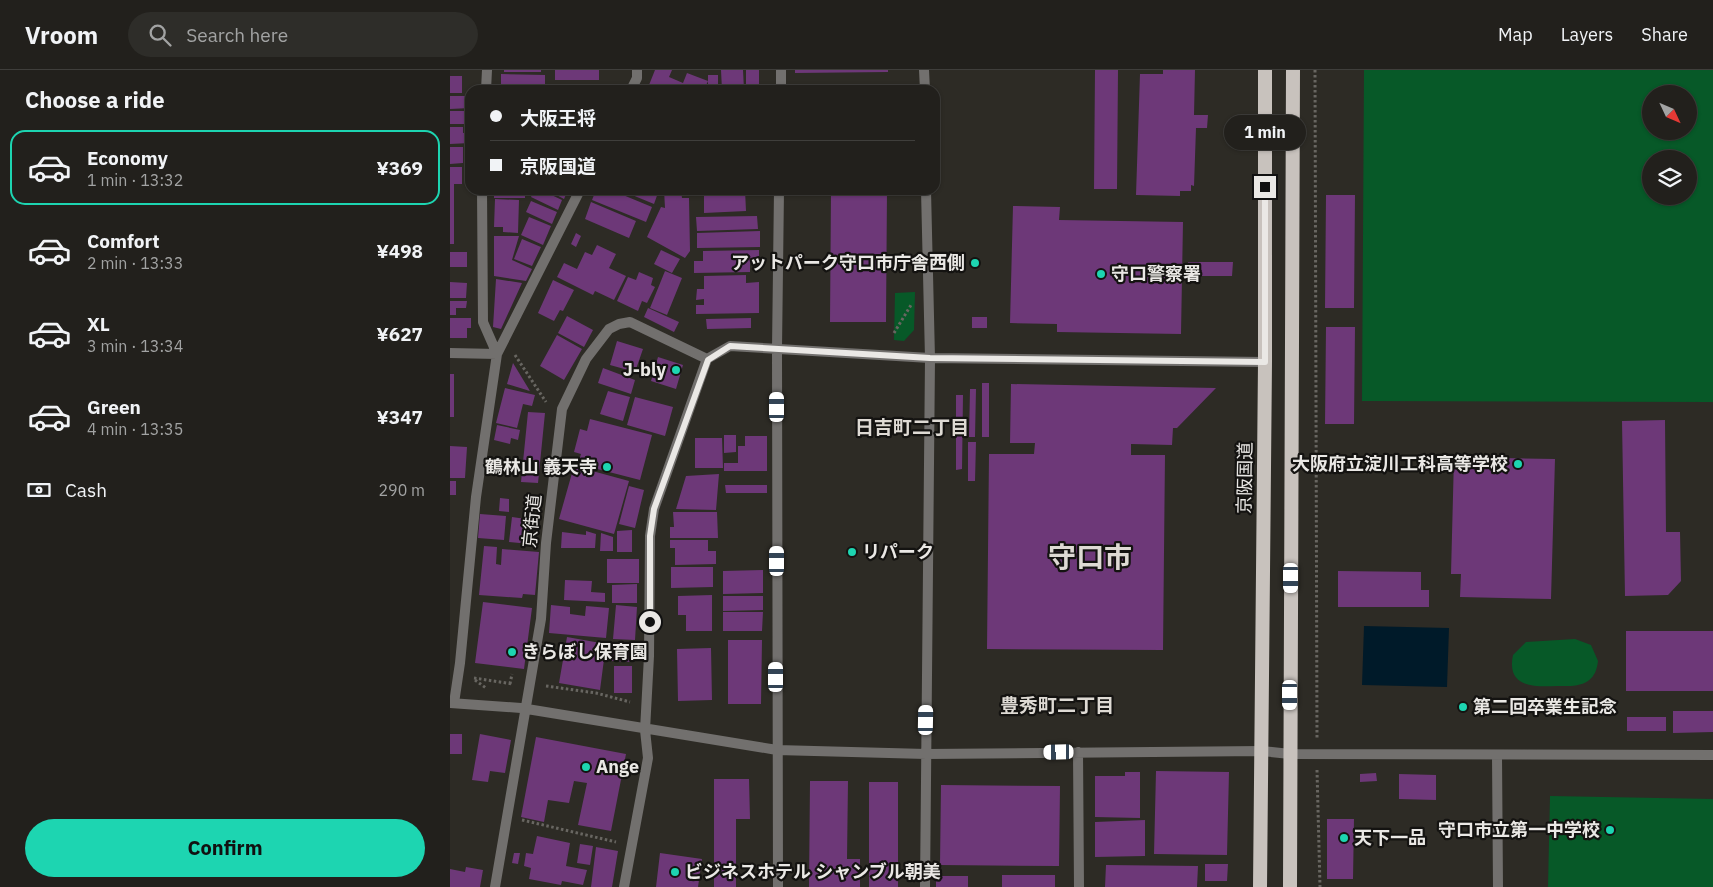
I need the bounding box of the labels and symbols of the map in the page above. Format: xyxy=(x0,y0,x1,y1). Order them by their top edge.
north arrow xyxy=(1642,85,1698,140)
callout: 1 min xyxy=(1224,114,1306,150)
route end xyxy=(1254,176,1276,198)
place label: アットパーク守口市庁舎西側 xyxy=(731,251,965,274)
marker: アットパーク守口市庁舎西側 xyxy=(969,257,981,269)
place label: 守口警察署 xyxy=(1111,262,1201,285)
marker: 守口警察署 xyxy=(1095,268,1107,280)
place label: J-bly xyxy=(623,358,666,381)
marker: J-bly xyxy=(670,364,682,376)
car xyxy=(769,392,784,422)
district label: 日吉町二丁目 xyxy=(855,415,969,439)
street label: 京阪国道 xyxy=(1232,442,1257,514)
place label: 大阪府立淀川工科高等学校 xyxy=(1292,452,1508,475)
place label: 鶴林山 義天寺 xyxy=(485,455,597,478)
marker: 大阪府立淀川工科高等学校 xyxy=(1512,458,1524,470)
marker: 鶴林山 義天寺 xyxy=(601,461,613,473)
street label: 京街道 xyxy=(517,493,546,549)
district label: 守口市 xyxy=(1048,538,1132,575)
place label: リパーク xyxy=(862,540,934,563)
car xyxy=(769,546,784,576)
marker: リパーク xyxy=(846,546,858,558)
car xyxy=(1283,563,1298,593)
route start xyxy=(639,611,661,633)
place label: きらぼし保育園 xyxy=(522,640,648,663)
marker: きらぼし保育園 xyxy=(506,646,518,658)
car xyxy=(768,662,783,692)
car xyxy=(1282,680,1297,710)
district label: 豊秀町二丁目 xyxy=(1000,693,1114,717)
place label: 第二回卒業生記念 xyxy=(1473,695,1617,718)
marker: 第二回卒業生記念 xyxy=(1457,701,1469,713)
car xyxy=(918,705,933,735)
car xyxy=(1043,744,1074,760)
place label: Ange xyxy=(596,755,639,778)
marker: Ange xyxy=(580,761,592,773)
place label: 守口市立第一中学校 xyxy=(1438,818,1600,841)
marker: 守口市立第一中学校 xyxy=(1604,824,1616,836)
place label: 天下一品 xyxy=(1354,826,1426,849)
marker: 天下一品 xyxy=(1338,832,1350,844)
place label: ビジネスホテル シャンブル朝美 xyxy=(685,860,941,883)
marker: ビジネスホテル シャンブル朝美 xyxy=(669,866,681,878)

